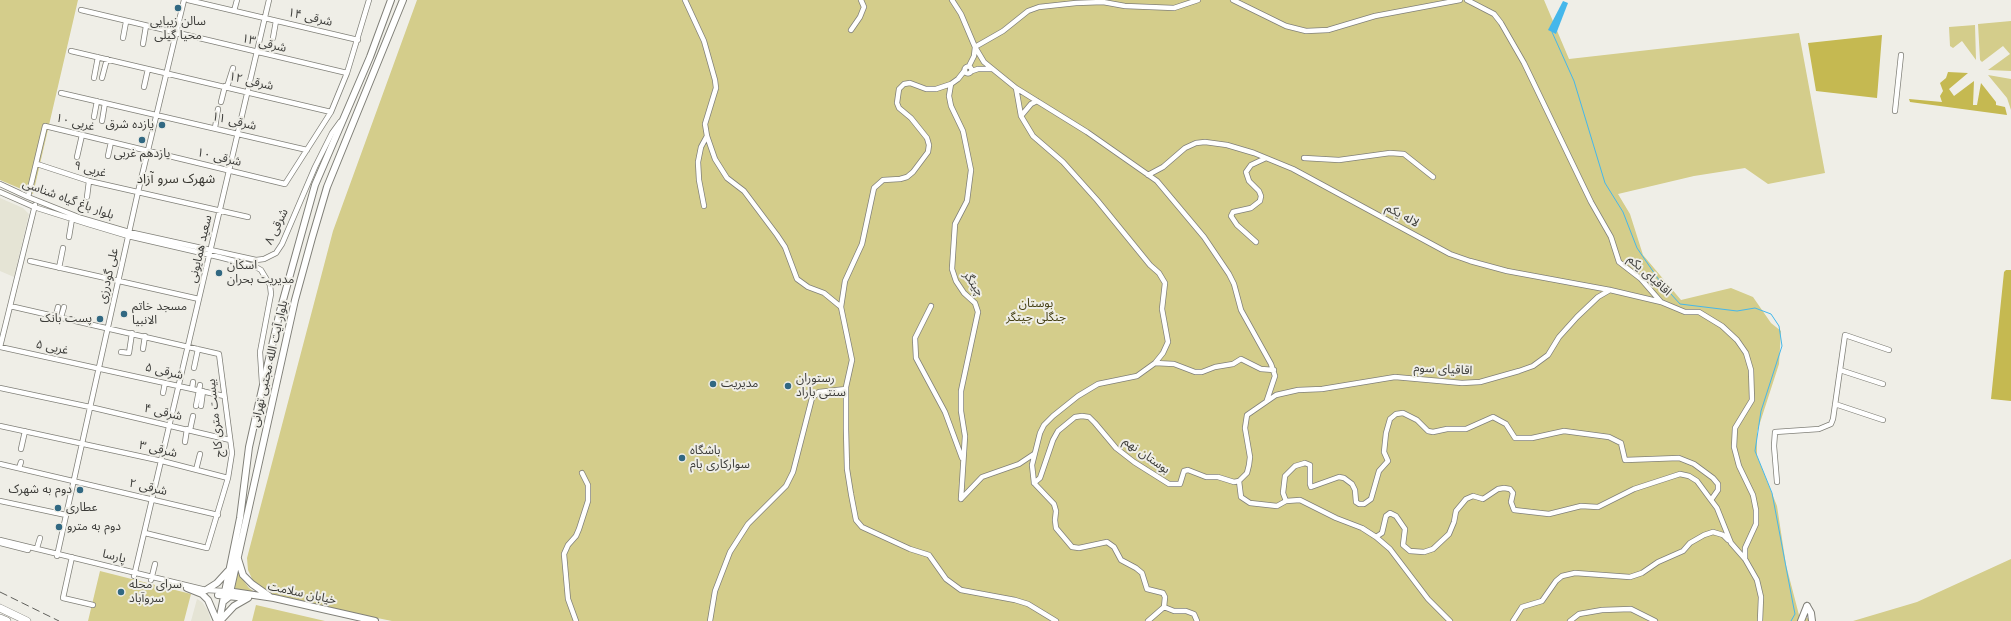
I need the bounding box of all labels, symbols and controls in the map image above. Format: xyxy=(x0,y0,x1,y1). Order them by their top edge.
marker: سالن زیبایی محیا گیلی xyxy=(173,3,183,13)
street label: ۱۴ شرقی xyxy=(286,6,334,30)
place label: سالن زیبایی محیا گیلی xyxy=(150,15,206,43)
street label: ۱۳ شرقی xyxy=(240,32,288,56)
street label: ۱۲ شرقی xyxy=(227,70,275,94)
street label: ۱۱ شرقی xyxy=(210,110,258,134)
street label: ۱۰ غربی xyxy=(54,111,96,135)
place label: یازده شرق xyxy=(106,118,154,132)
marker: یازده شرق xyxy=(157,120,167,130)
marker: یازدهم غربی xyxy=(137,135,147,145)
street label: ۱۰ شرقی xyxy=(195,146,243,170)
place label: یازدهم غربی xyxy=(114,147,170,161)
street label: ۹ غربی xyxy=(72,159,108,181)
district label: شهرک سرو آزاد xyxy=(137,172,215,188)
street label: بلوار باغ گیاه شناسی xyxy=(20,177,116,223)
street label: لاله یکم xyxy=(1383,201,1421,231)
street label: ۸ شرقی xyxy=(262,207,292,247)
street label: سعید همایونی xyxy=(186,214,216,284)
street label: علی گودرزی xyxy=(96,247,122,305)
street label: اقاقیای یکم xyxy=(1624,253,1674,299)
place label: اسکان مدیریت بحران xyxy=(227,259,294,287)
marker: اسکان مدیریت بحران xyxy=(214,268,224,278)
street label: چیتگر xyxy=(960,269,986,299)
park label: بوستان جنگلی چیتگر xyxy=(1006,297,1066,325)
street label: بلوار آیت الله مجتبی تهرانی xyxy=(248,299,292,429)
place label: مسجد خاتم الانبیا xyxy=(132,300,187,328)
marker: مسجد خاتم الانبیا xyxy=(119,309,129,319)
place label: پست بانک xyxy=(40,312,92,326)
marker: پست بانک xyxy=(95,314,105,324)
street label: ۵ غربی xyxy=(34,338,70,358)
street label: ۵ شرقی xyxy=(144,361,184,383)
street label: اقاقیای سوم xyxy=(1413,361,1473,379)
place label: رستوران سنتی باراد xyxy=(796,372,846,400)
place label: مدیریت xyxy=(721,377,758,391)
street label: بیست متری کاج xyxy=(205,378,227,458)
marker: مدیریت xyxy=(708,379,718,389)
marker: رستوران سنتی باراد xyxy=(783,381,793,391)
street label: ۴ شرقی xyxy=(143,402,183,424)
street label: بوستان نهم xyxy=(1120,435,1172,477)
street label: ۳ شرقی xyxy=(138,439,178,461)
place label: باشگاه سوارکاری بام xyxy=(690,444,750,472)
marker: باشگاه سوارکاری بام xyxy=(677,453,687,463)
street label: ۲ شرقی xyxy=(128,477,168,499)
place label: دوم به شهرک xyxy=(9,483,72,497)
marker: دوم به شهرک xyxy=(75,485,85,495)
place label: عطاری xyxy=(66,501,98,515)
marker: عطاری xyxy=(53,503,63,513)
place label: دوم به مترو xyxy=(67,520,121,534)
marker: دوم به مترو xyxy=(54,522,64,532)
street label: پارسا xyxy=(101,547,127,567)
place label: سرای محله سروآباد xyxy=(129,578,182,606)
street label: خیابان سلامت xyxy=(266,580,338,608)
marker: سرای محله سروآباد xyxy=(116,587,126,597)

